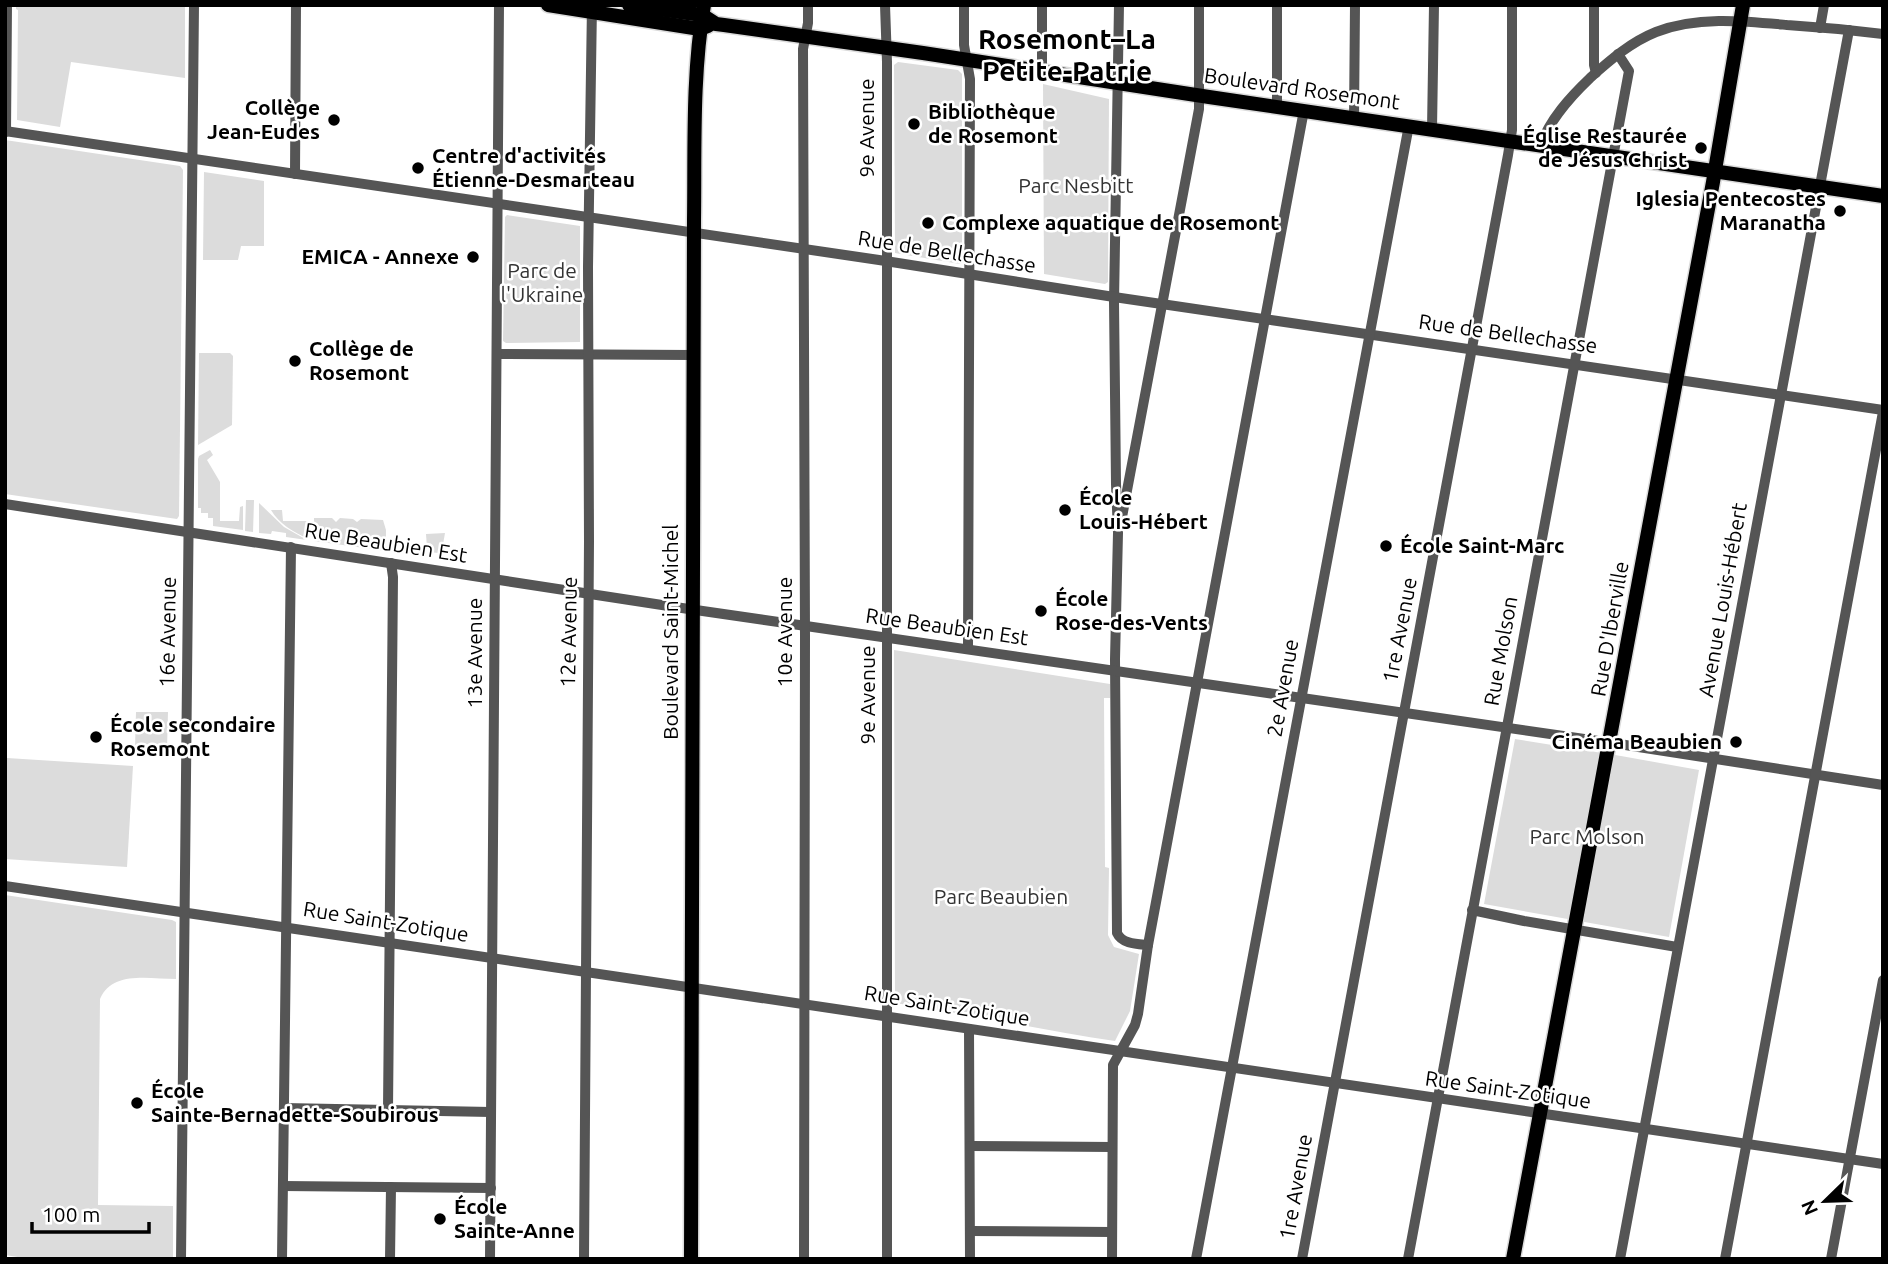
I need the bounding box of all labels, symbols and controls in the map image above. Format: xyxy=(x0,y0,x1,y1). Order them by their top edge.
district label: Rosemont–La Petite-Patrie xyxy=(978,23,1156,86)
street label: Boulevard Rosemont xyxy=(1203,62,1402,114)
street label: 9e Avenue xyxy=(854,79,878,178)
place label: Collège Jean-Eudes xyxy=(207,95,320,143)
place label: Bibliothèque de Rosemont xyxy=(928,99,1058,147)
marker: Collège Jean-Eudes xyxy=(326,112,342,128)
marker: Bibliothèque de Rosemont xyxy=(906,116,922,132)
place label: Église Restaurée de Jésus Christ xyxy=(1523,123,1687,171)
marker: Église Restaurée de Jésus Christ xyxy=(1693,140,1709,156)
place label: Centre d'activités Étienne-Desmarteau xyxy=(432,143,635,191)
marker: Centre d'activités Étienne-Desmarteau xyxy=(410,160,426,176)
park label: Parc Nesbitt xyxy=(1018,173,1134,197)
place label: Iglesia Pentecostes Maranatha xyxy=(1635,186,1826,234)
marker: Iglesia Pentecostes Maranatha xyxy=(1832,203,1848,219)
place label: Complexe aquatique de Rosemont xyxy=(942,210,1279,234)
marker: Complexe aquatique de Rosemont xyxy=(920,215,936,231)
street label: Rue de Bellechasse xyxy=(856,225,1038,277)
place label: EMICA - Annexe xyxy=(301,244,459,268)
marker: EMICA - Annexe xyxy=(465,249,481,265)
park label: Parc de l'Ukraine xyxy=(501,258,583,306)
street label: Rue de Bellechasse xyxy=(1417,309,1599,357)
place label: Collège de Rosemont xyxy=(309,336,414,384)
marker: Collège de Rosemont xyxy=(287,353,303,369)
place label: École Louis-Hébert xyxy=(1079,485,1208,533)
street label: Avenue Louis-Hébert xyxy=(1693,501,1751,699)
marker: École Louis-Hébert xyxy=(1057,502,1073,518)
street label: Rue Beaubien Est xyxy=(303,517,469,567)
street label: Boulevard Saint-Michel xyxy=(658,524,682,740)
place label: École Saint-Marc xyxy=(1400,533,1564,557)
marker: École Saint-Marc xyxy=(1378,538,1394,554)
street label: Rue D'Iberville xyxy=(1585,559,1633,698)
street label: 1re Avenue xyxy=(1377,575,1421,685)
street label: 16e Avenue xyxy=(154,576,180,688)
street label: 12e Avenue xyxy=(555,576,581,688)
street label: 10e Avenue xyxy=(772,577,796,687)
place label: École Rose-des-Vents xyxy=(1055,586,1208,634)
street label: Rue Molson xyxy=(1479,594,1521,708)
street label: 13e Avenue xyxy=(462,598,486,708)
street label: Rue Beaubien Est xyxy=(864,603,1030,649)
marker: École Rose-des-Vents xyxy=(1033,603,1049,619)
street label: 2e Avenue xyxy=(1262,637,1302,739)
street label: 9e Avenue xyxy=(855,646,879,745)
place label: École secondaire Rosemont xyxy=(110,712,276,760)
marker: École secondaire Rosemont xyxy=(88,729,104,745)
place label: Cinéma Beaubien xyxy=(1551,729,1722,753)
marker: Cinéma Beaubien xyxy=(1728,734,1744,750)
park label: Parc Molson xyxy=(1529,824,1645,848)
park label: Parc Beaubien xyxy=(934,884,1068,908)
street label: Rue Saint-Zotique xyxy=(302,896,471,946)
street label: Rue Saint-Zotique xyxy=(863,980,1032,1030)
street label: Rue Saint-Zotique xyxy=(1424,1065,1593,1113)
place label: École Sainte-Bernadette-Soubirous xyxy=(151,1078,439,1126)
marker: École Sainte-Bernadette-Soubirous xyxy=(129,1095,145,1111)
street label: 1re Avenue xyxy=(1274,1132,1316,1242)
north arrow xyxy=(1790,1166,1860,1236)
scale bar xyxy=(32,1190,149,1234)
place label: École Sainte-Anne xyxy=(454,1194,575,1242)
text: N xyxy=(1796,1197,1822,1218)
text: 100 m xyxy=(42,1202,100,1226)
marker: École Sainte-Anne xyxy=(432,1211,448,1227)

